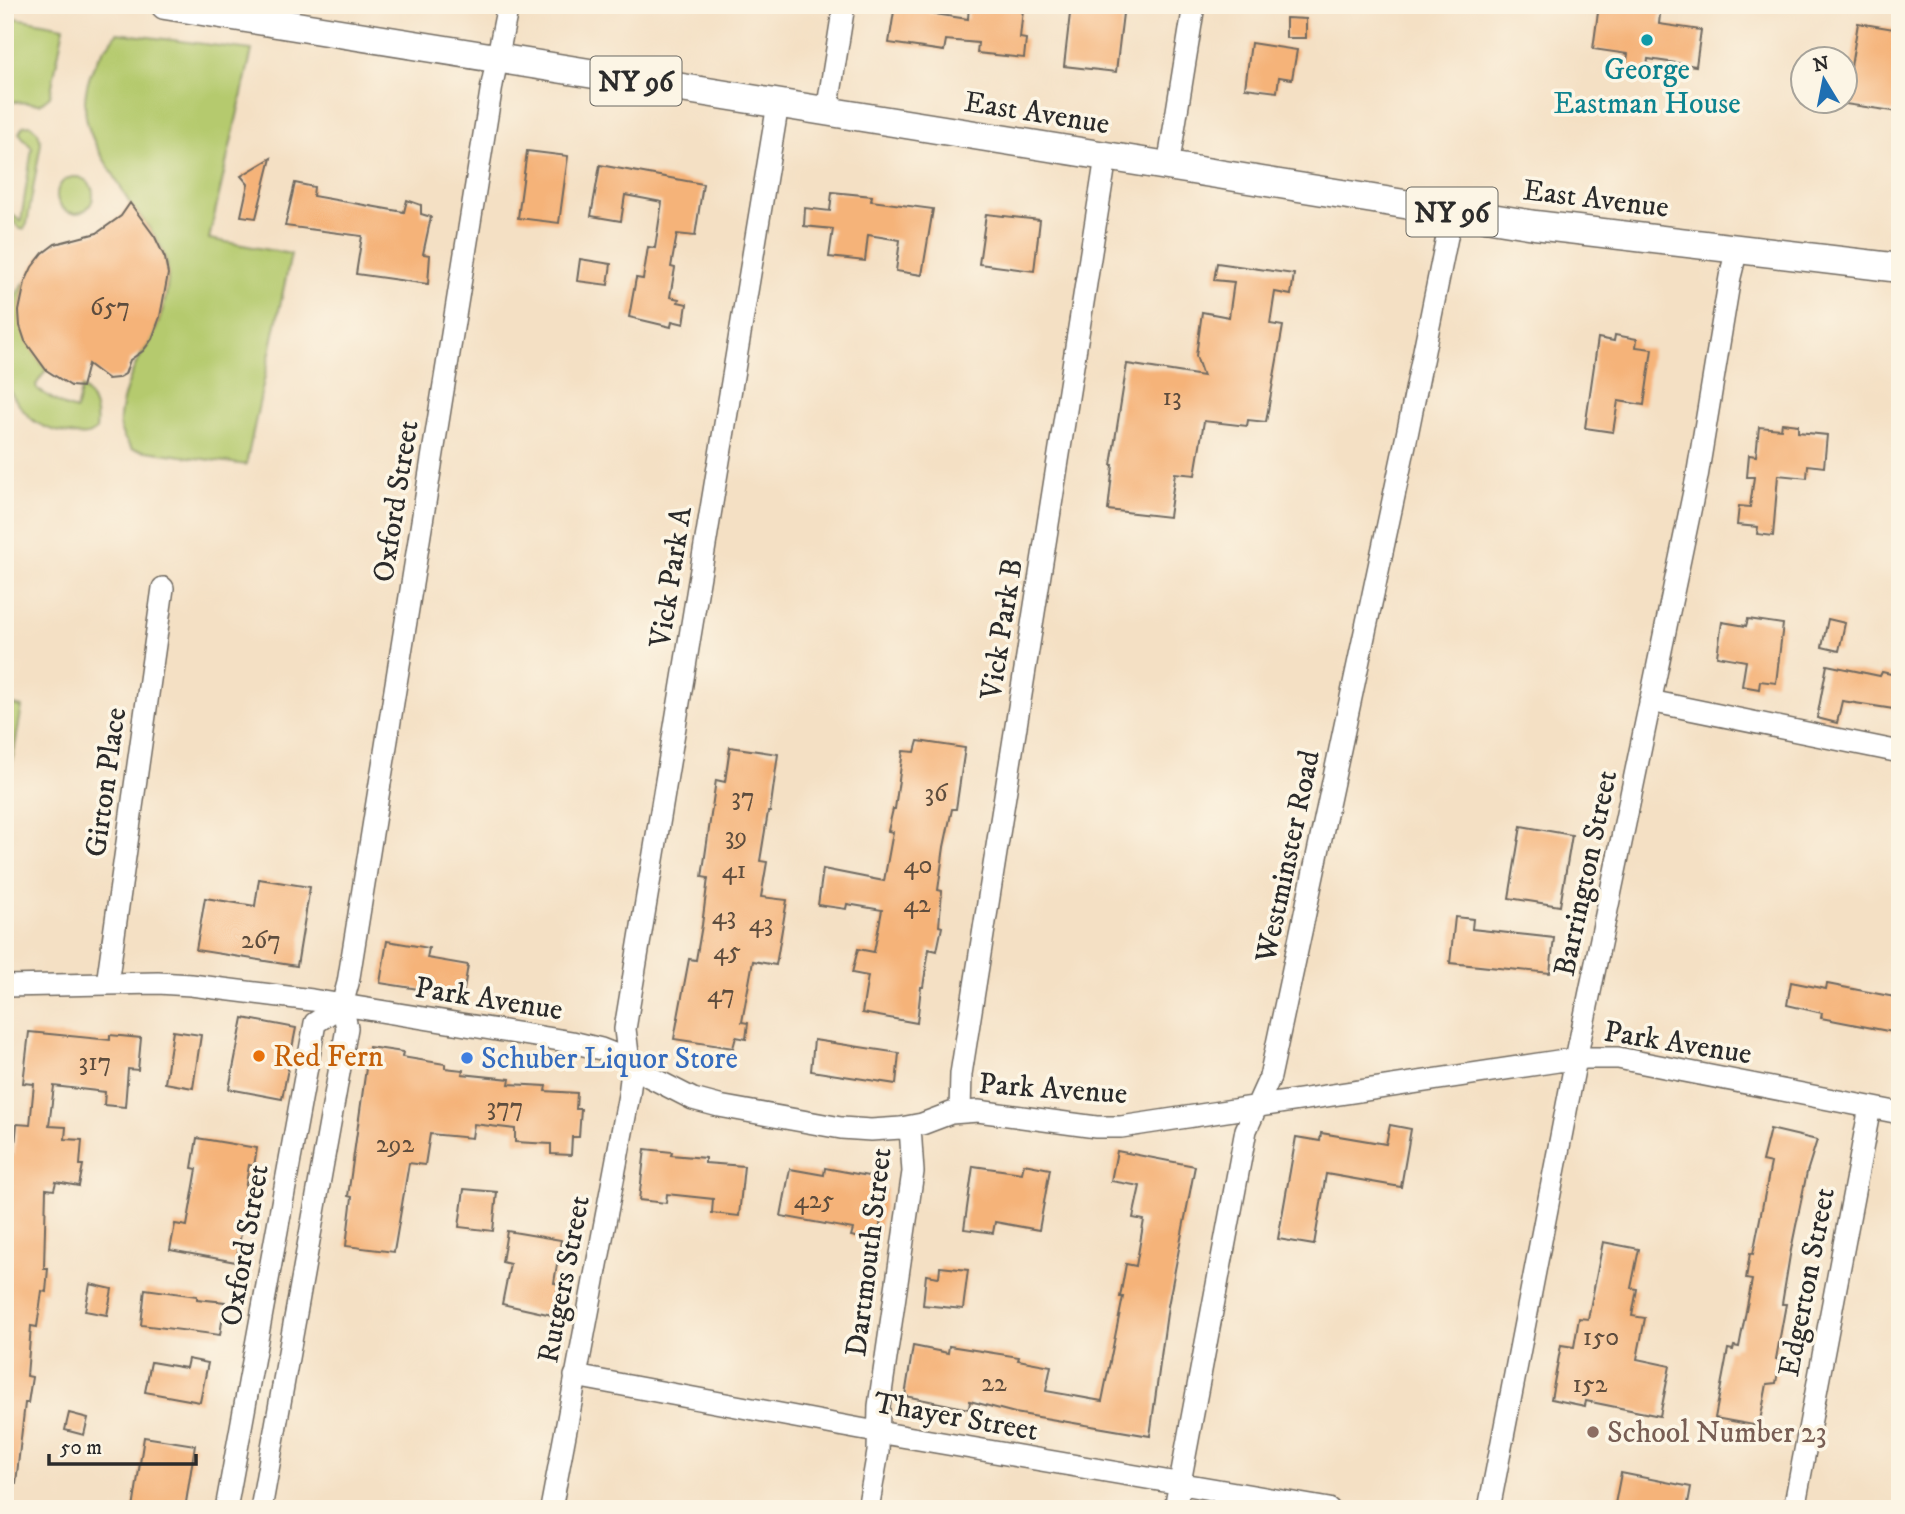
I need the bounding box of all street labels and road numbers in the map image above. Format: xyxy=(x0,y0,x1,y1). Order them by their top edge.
road number: NY 96 xyxy=(590,56,682,106)
street label: East Avenue xyxy=(961,84,1112,143)
street label: East Avenue xyxy=(1521,172,1671,227)
road number: NY 96 xyxy=(1406,188,1498,236)
street label: Oxford Street xyxy=(365,418,428,585)
street label: Vick Park A xyxy=(642,503,701,651)
street label: Vick Park B xyxy=(973,556,1032,703)
street label: Girton Place xyxy=(78,705,135,859)
street label: Westminster Road xyxy=(1248,747,1329,967)
street label: Barrington Street xyxy=(1547,767,1626,980)
street label: Park Avenue xyxy=(412,970,565,1029)
street label: Park Avenue xyxy=(1601,1014,1754,1073)
street label: Park Avenue xyxy=(977,1066,1128,1113)
street label: Dartmouth Street xyxy=(838,1146,901,1359)
street label: Oxford Street xyxy=(213,1162,278,1329)
street label: Edgerton Street xyxy=(1771,1185,1844,1380)
street label: Rutgers Street xyxy=(530,1192,599,1366)
street label: Thayer Street xyxy=(871,1385,1041,1450)

